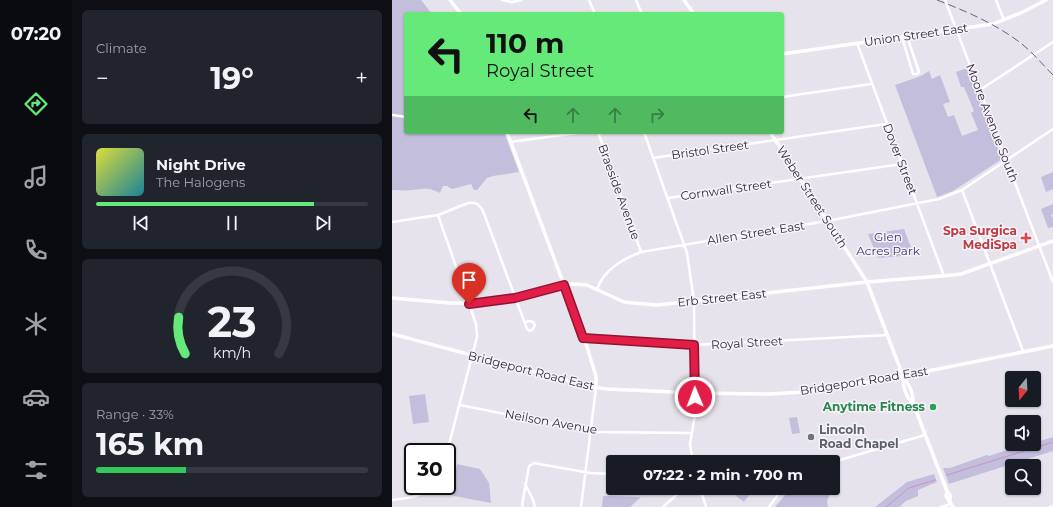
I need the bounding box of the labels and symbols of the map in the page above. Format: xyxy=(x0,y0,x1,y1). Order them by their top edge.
street label: Union Street East xyxy=(863,20,969,49)
street label: Moore Avenue South xyxy=(963,61,1022,184)
street label: Dover Street xyxy=(880,121,921,197)
street label: Bristol Street xyxy=(670,137,750,162)
street label: Braeside Avenue xyxy=(595,142,644,242)
street label: Weber Street South xyxy=(774,143,851,251)
street label: Cornwall Street xyxy=(679,176,773,203)
street label: Allen Street East xyxy=(706,217,806,248)
place label: Spa Surgica MediSpa xyxy=(943,223,1017,252)
park label: Glen Acres Park xyxy=(856,229,921,258)
marker: Spa Surgica MediSpa xyxy=(1020,232,1032,244)
pin xyxy=(452,263,486,304)
street label: Erb Street East xyxy=(677,285,767,310)
street label: Royal Street xyxy=(711,333,783,352)
street label: Bridgeport Road East xyxy=(466,348,596,393)
street label: Bridgeport Road East xyxy=(799,363,929,398)
north arrow xyxy=(1005,371,1041,407)
position arrow xyxy=(674,376,716,418)
place label: Anytime Fitness xyxy=(822,399,926,414)
marker: Anytime Fitness xyxy=(928,402,938,412)
street label: Neilson Avenue xyxy=(504,406,598,437)
place label: Lincoln Road Chapel xyxy=(819,422,899,451)
marker: Lincoln Road Chapel xyxy=(806,432,816,442)
speed limit sign: 30 xyxy=(404,443,456,495)

